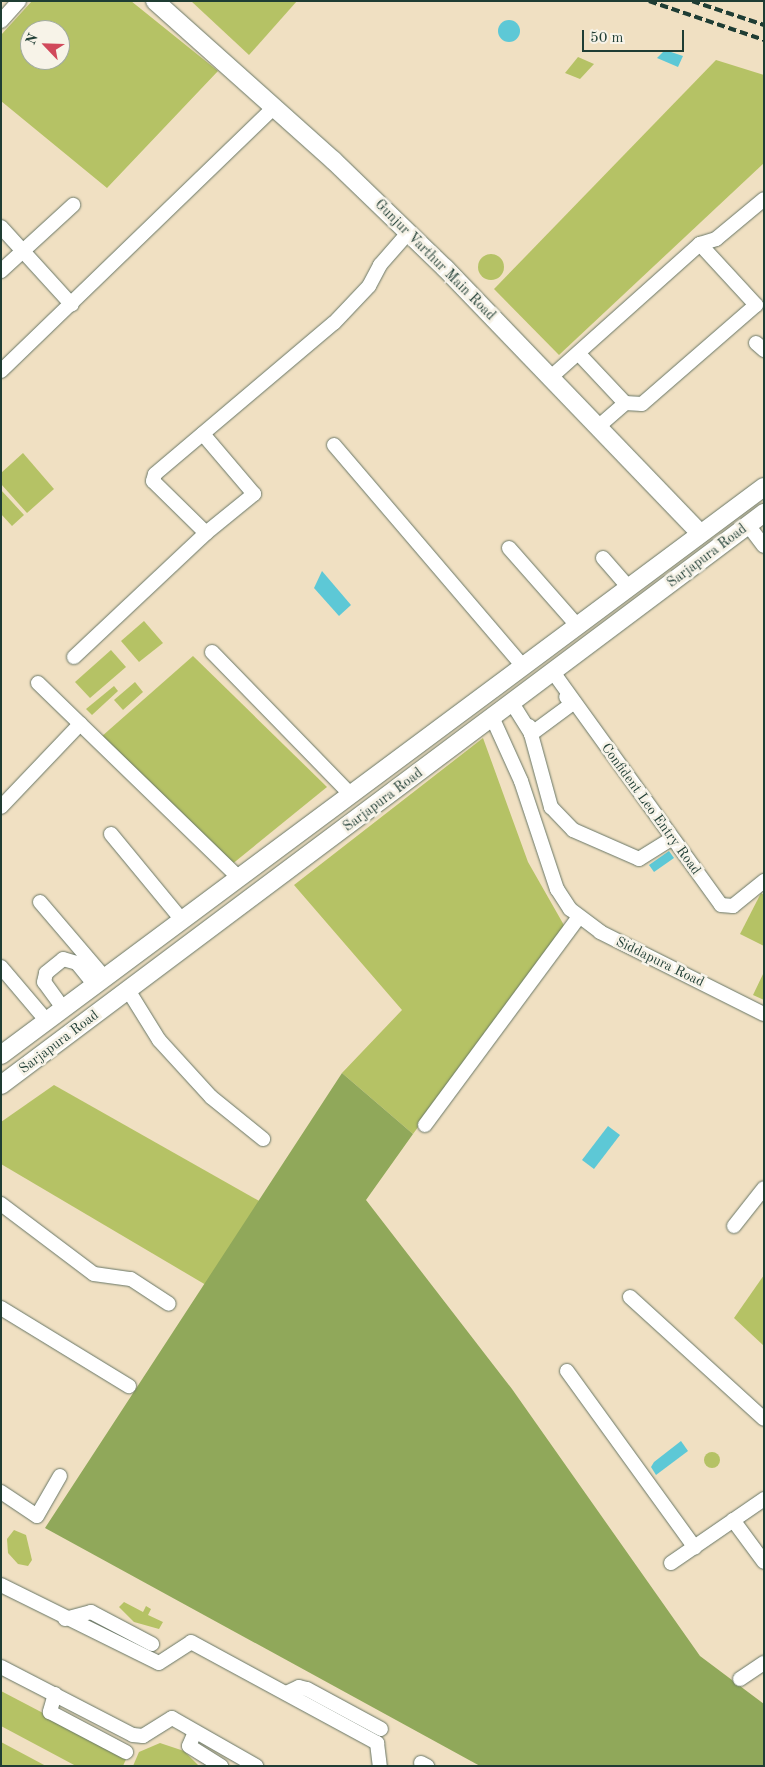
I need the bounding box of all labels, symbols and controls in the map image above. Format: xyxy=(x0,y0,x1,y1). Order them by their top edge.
north arrow xyxy=(20,20,70,70)
scale bar xyxy=(585,20,688,52)
text: 50 m xyxy=(590,31,624,46)
text: N xyxy=(24,32,41,47)
street label: Gunjur Varthur Main Road xyxy=(371,196,499,324)
street label: Sarjapura Road xyxy=(664,521,750,591)
street label: Confident Leo Entry Road xyxy=(598,740,704,878)
street label: Sarjapura Road xyxy=(340,765,426,835)
street label: Siddapura Road xyxy=(613,933,707,991)
street label: Sarjapura Road xyxy=(16,1007,102,1077)

